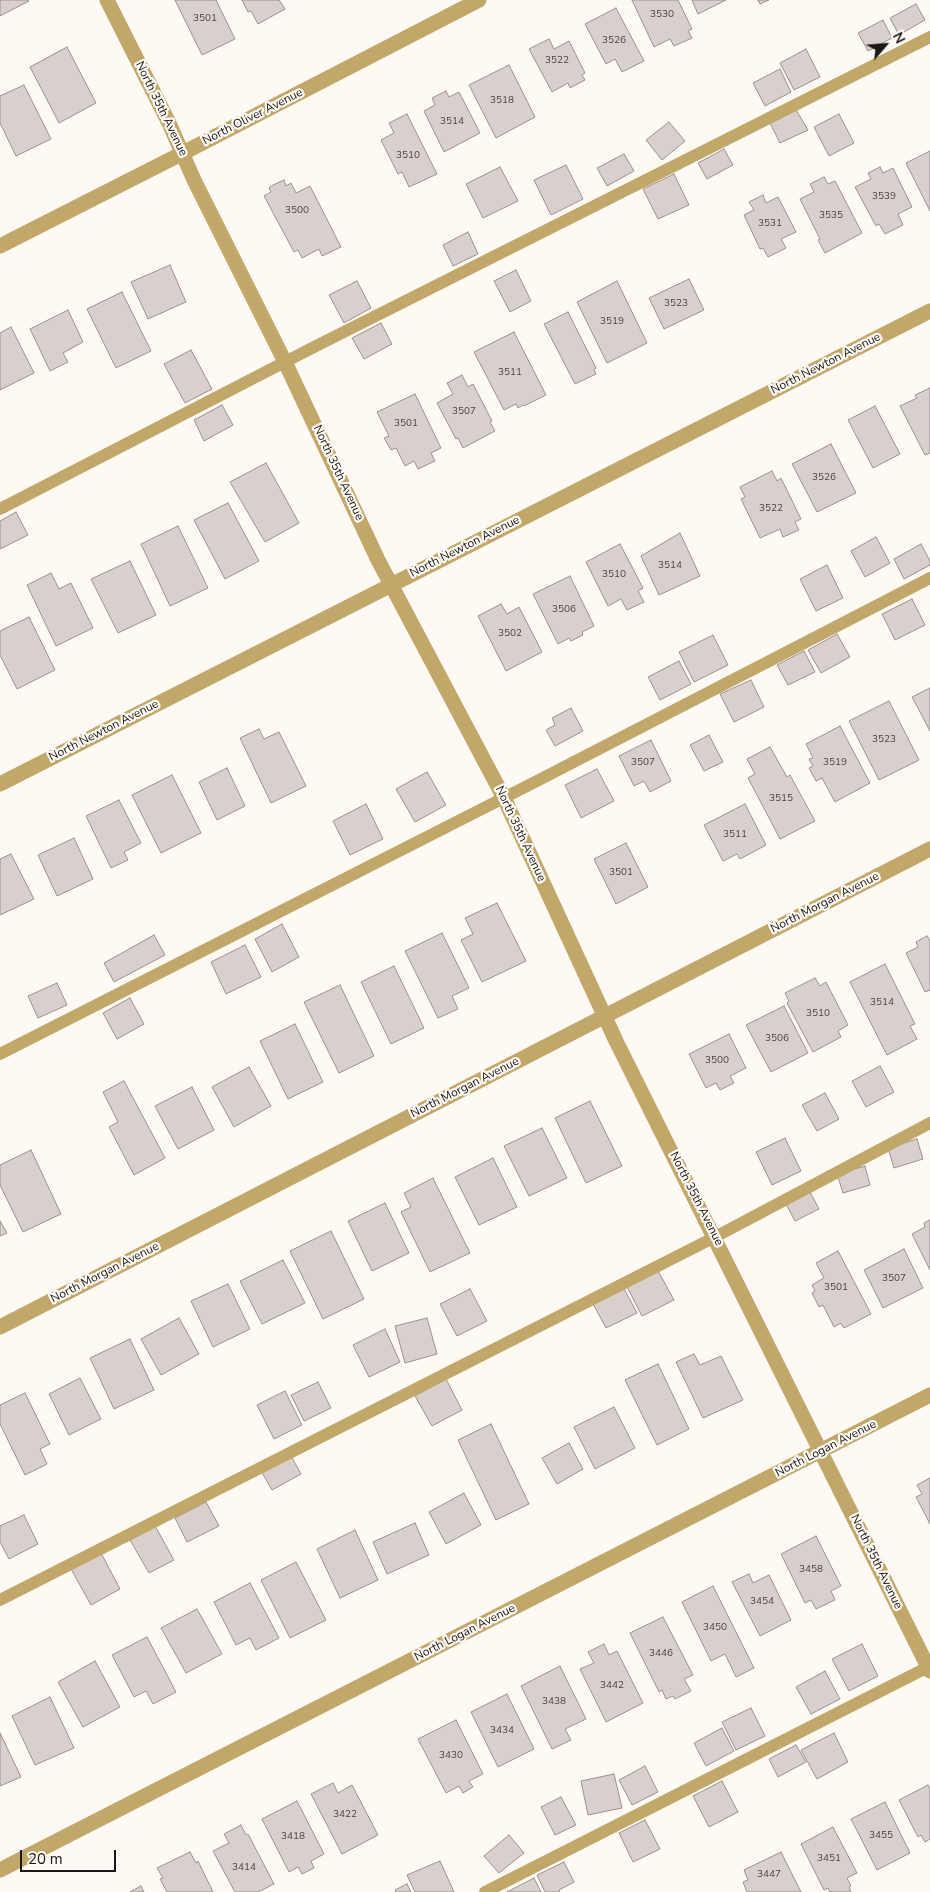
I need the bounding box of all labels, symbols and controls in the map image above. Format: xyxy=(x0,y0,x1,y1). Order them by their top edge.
house number: 3530 xyxy=(650,9,674,21)
house number: 3501 xyxy=(193,13,217,25)
north arrow xyxy=(860,20,910,70)
text: N xyxy=(888,29,910,47)
house number: 3526 xyxy=(602,35,626,47)
house number: 3522 xyxy=(545,55,569,67)
street label: North 35th Avenue xyxy=(132,59,190,159)
street label: North Oliver Avenue xyxy=(201,86,305,148)
house number: 3518 xyxy=(490,95,514,107)
house number: 3514 xyxy=(440,116,464,128)
house number: 3510 xyxy=(396,150,420,162)
house number: 3539 xyxy=(872,191,896,203)
house number: 3500 xyxy=(285,205,309,217)
house number: 3535 xyxy=(819,210,843,222)
house number: 3531 xyxy=(758,218,782,230)
house number: 3523 xyxy=(664,298,688,310)
house number: 3519 xyxy=(600,316,624,328)
street label: North Newton Avenue xyxy=(769,330,883,398)
house number: 3511 xyxy=(498,367,522,379)
house number: 3507 xyxy=(452,406,476,418)
house number: 3501 xyxy=(394,418,418,430)
street label: North 35th Avenue xyxy=(310,423,366,523)
house number: 3526 xyxy=(812,472,836,484)
house number: 3522 xyxy=(759,503,783,515)
street label: North Newton Avenue xyxy=(408,513,522,581)
house number: 3514 xyxy=(658,560,682,572)
house number: 3510 xyxy=(602,569,626,581)
house number: 3506 xyxy=(552,604,576,616)
house number: 3502 xyxy=(498,628,522,640)
street label: North Newton Avenue xyxy=(47,697,161,765)
house number: 3523 xyxy=(872,734,896,746)
house number: 3507 xyxy=(631,757,655,769)
house number: 3519 xyxy=(823,757,847,769)
street label: North 35th Avenue xyxy=(492,784,548,884)
house number: 3515 xyxy=(769,793,793,805)
house number: 3511 xyxy=(723,829,747,841)
house number: 3501 xyxy=(609,867,633,879)
street label: North Morgan Avenue xyxy=(768,869,882,937)
house number: 3514 xyxy=(870,997,894,1009)
house number: 3510 xyxy=(806,1008,830,1020)
house number: 3506 xyxy=(765,1033,789,1045)
street label: North Morgan Avenue xyxy=(408,1054,522,1122)
house number: 3500 xyxy=(705,1055,729,1067)
street label: North 35th Avenue xyxy=(666,1150,726,1248)
street label: North Morgan Avenue xyxy=(48,1239,162,1307)
house number: 3507 xyxy=(882,1273,906,1285)
house number: 3501 xyxy=(824,1282,848,1294)
street label: North Logan Avenue xyxy=(773,1417,879,1481)
street label: North 35th Avenue xyxy=(847,1512,905,1612)
house number: 3458 xyxy=(799,1564,823,1576)
house number: 3454 xyxy=(750,1596,774,1608)
street label: North Logan Avenue xyxy=(412,1601,518,1665)
house number: 3450 xyxy=(703,1622,727,1634)
house number: 3446 xyxy=(649,1648,673,1660)
house number: 3442 xyxy=(600,1680,624,1692)
house number: 3438 xyxy=(542,1696,566,1708)
house number: 3434 xyxy=(490,1725,514,1737)
house number: 3430 xyxy=(439,1750,463,1762)
house number: 3422 xyxy=(333,1809,357,1821)
house number: 3455 xyxy=(869,1830,893,1842)
house number: 3418 xyxy=(281,1831,305,1843)
scale bar xyxy=(22,1840,119,1872)
text: 20 m xyxy=(28,1849,63,1869)
house number: 3451 xyxy=(817,1853,841,1865)
house number: 3414 xyxy=(232,1862,256,1874)
house number: 3447 xyxy=(757,1869,781,1881)

